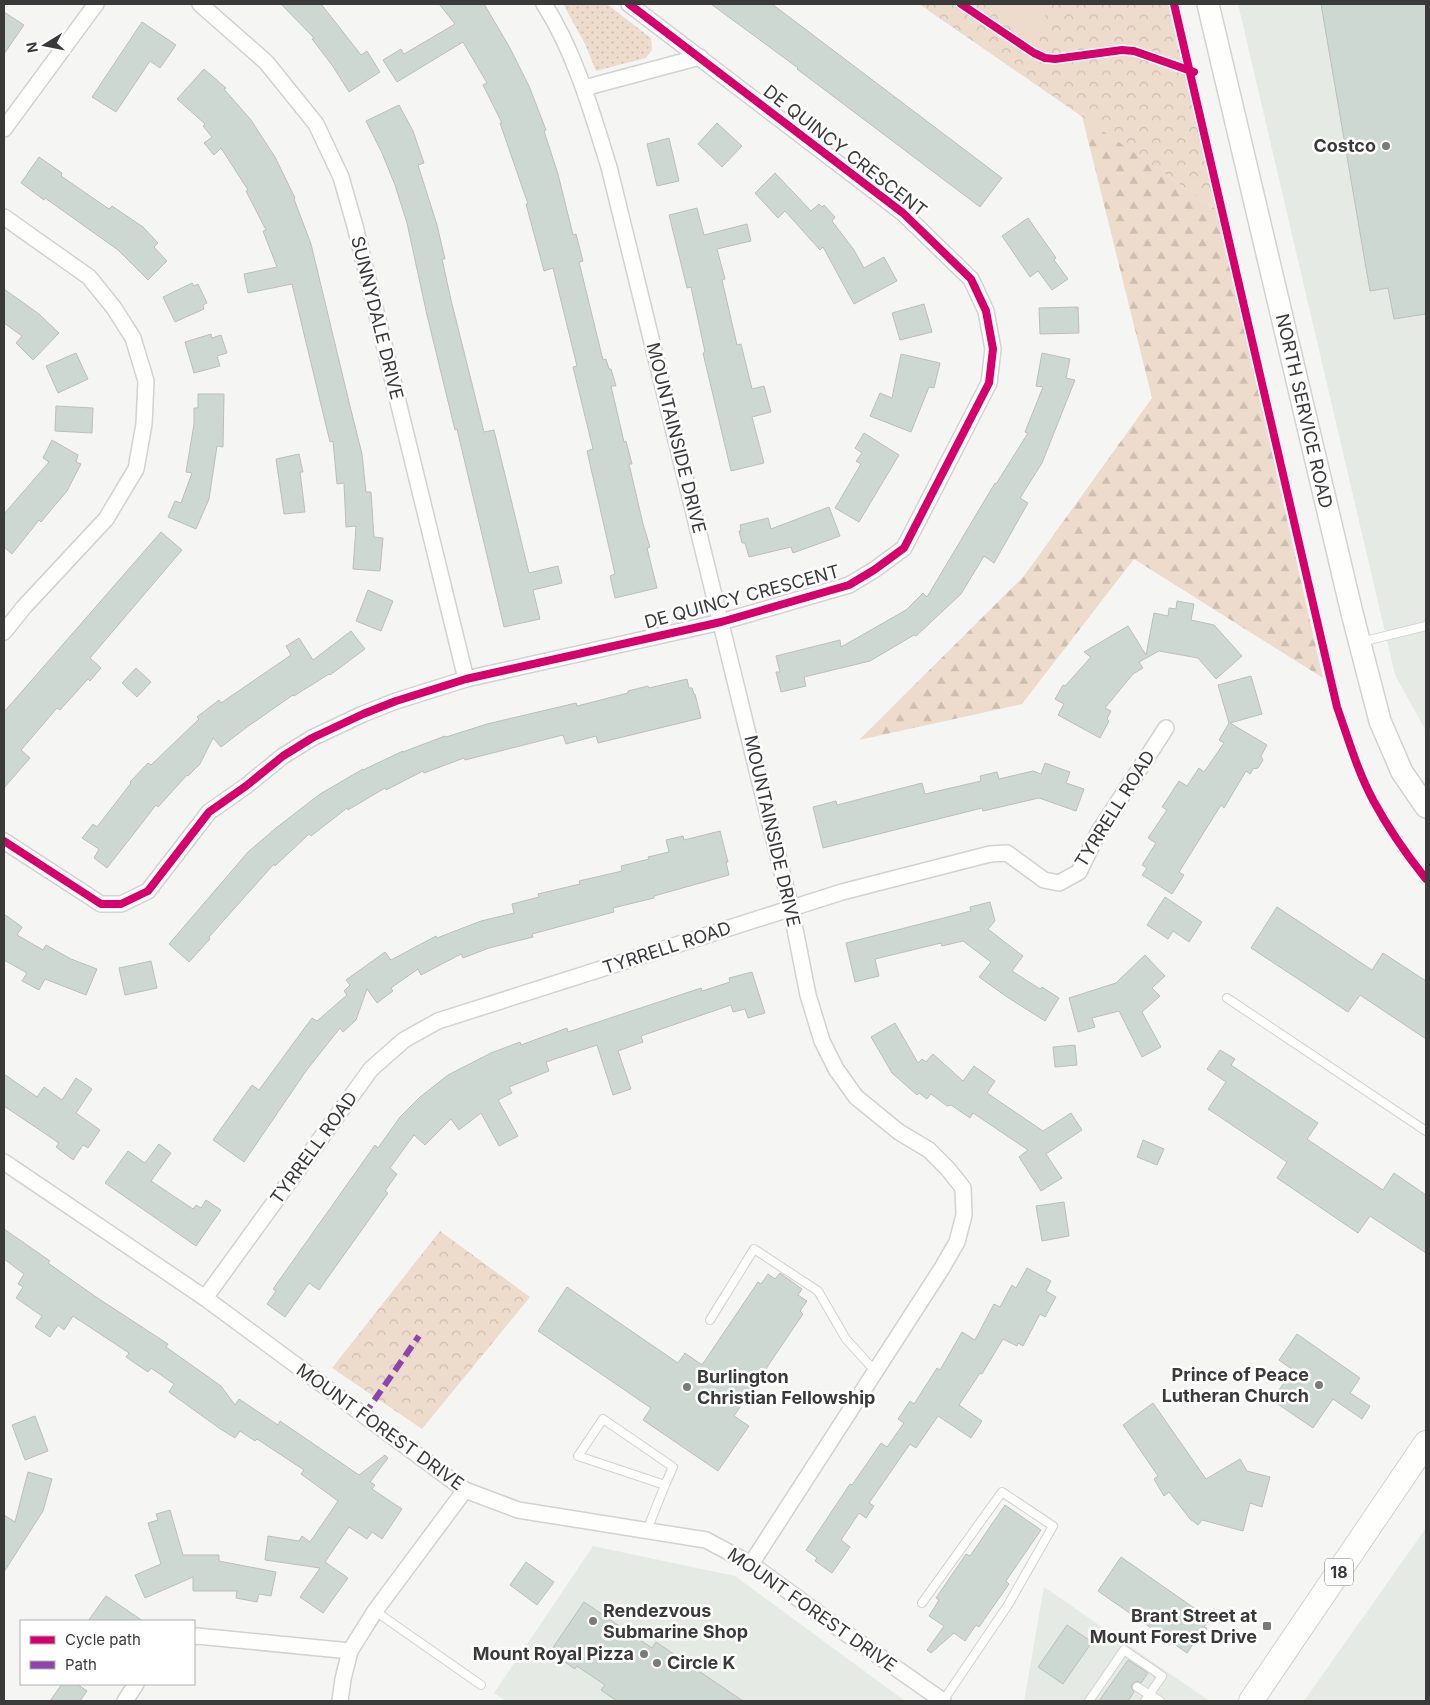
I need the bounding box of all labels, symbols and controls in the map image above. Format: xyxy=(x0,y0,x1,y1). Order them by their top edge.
north arrow xyxy=(20,20,70,70)
text: N xyxy=(22,41,41,54)
street label: DE QUINCY CRESCENT xyxy=(760,80,931,221)
place label: Costco xyxy=(1314,135,1376,156)
marker: Costco xyxy=(1380,140,1392,152)
street label: SUNNYDALE DRIVE xyxy=(347,234,408,402)
street label: NORTH SERVICE ROAD xyxy=(1272,312,1337,510)
street label: MOUNTAINSIDE DRIVE xyxy=(643,340,710,535)
street label: DE QUINCY CRESCENT xyxy=(642,560,842,633)
street label: MOUNTAINSIDE DRIVE xyxy=(740,733,805,929)
street label: TYRRELL ROAD xyxy=(1070,746,1159,871)
street label: TYRRELL ROAD xyxy=(600,917,734,978)
street label: TYRRELL ROAD xyxy=(266,1087,361,1208)
street label: MOUNT FOREST DRIVE xyxy=(293,1359,468,1494)
place label: Prince of Peace Lutheran Church xyxy=(1162,1364,1309,1406)
place label: Burlington Christian Fellowship xyxy=(697,1366,875,1408)
marker: Prince of Peace Lutheran Church xyxy=(1313,1379,1325,1391)
marker: Burlington Christian Fellowship xyxy=(681,1381,693,1393)
street label: MOUNT FOREST DRIVE xyxy=(724,1543,901,1676)
road number: 18 xyxy=(1325,1558,1353,1585)
place label: Rendezvous Submarine Shop xyxy=(603,1600,748,1642)
place label: Brant Street at Mount Forest Drive xyxy=(1090,1605,1257,1647)
marker: Rendezvous Submarine Shop xyxy=(587,1615,599,1627)
legend xyxy=(20,1620,195,1685)
marker: Brant Street at Mount Forest Drive xyxy=(1261,1620,1273,1632)
text: Cycle path xyxy=(65,1630,141,1649)
place label: Mount Royal Pizza xyxy=(473,1643,634,1664)
marker: Mount Royal Pizza xyxy=(638,1648,650,1660)
place label: Circle K xyxy=(667,1652,736,1673)
text: Path xyxy=(65,1655,97,1674)
marker: Circle K xyxy=(651,1657,663,1669)

